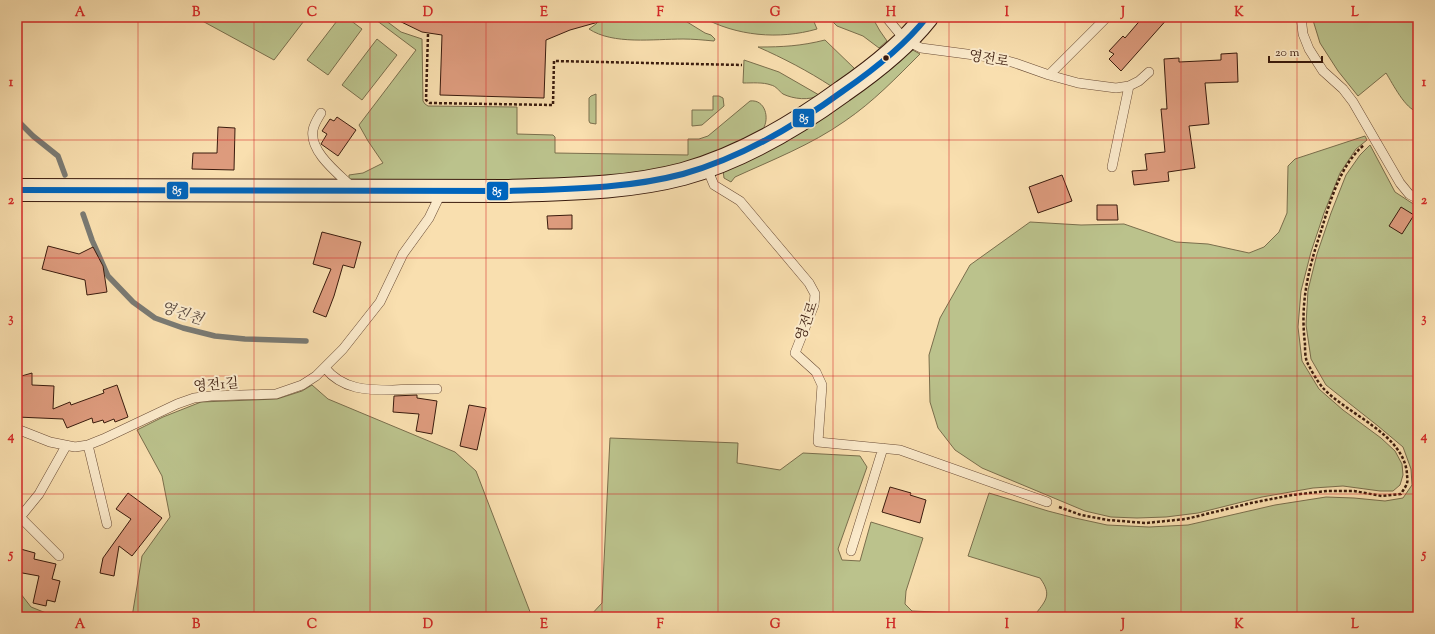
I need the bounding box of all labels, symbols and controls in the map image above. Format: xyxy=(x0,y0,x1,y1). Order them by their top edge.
text: A xyxy=(75,4,86,22)
text: B xyxy=(192,4,201,22)
text: C xyxy=(307,4,317,22)
text: D xyxy=(423,4,433,22)
text: E xyxy=(540,4,548,22)
text: F xyxy=(656,4,664,22)
text: G xyxy=(770,4,781,22)
text: H xyxy=(886,4,897,22)
text: I xyxy=(1005,4,1010,22)
text: J xyxy=(1120,4,1125,22)
text: K xyxy=(1234,4,1244,22)
text: L xyxy=(1351,4,1359,22)
scale bar xyxy=(1269,38,1322,64)
text: 20 m xyxy=(1275,44,1300,62)
street label: 영전로 xyxy=(967,47,1011,73)
unlabelled marker xyxy=(881,53,891,63)
text: 1 xyxy=(9,74,14,92)
text: 1 xyxy=(1422,74,1427,92)
line badge: 85 xyxy=(792,108,815,128)
text: 85 xyxy=(799,111,809,127)
line badge: 85 xyxy=(166,181,189,200)
line badge: 85 xyxy=(486,181,509,201)
text: 85 xyxy=(172,183,182,199)
text: 85 xyxy=(492,184,502,200)
text: 2 xyxy=(8,192,15,210)
text: 2 xyxy=(1421,192,1428,210)
water label: 영진천 xyxy=(158,298,207,332)
street label: 영전로 xyxy=(792,299,824,344)
text: 3 xyxy=(8,310,14,328)
text: 3 xyxy=(1421,310,1427,328)
street label: 영전1길 xyxy=(193,374,240,398)
text: 4 xyxy=(7,428,15,446)
text: 4 xyxy=(1420,428,1428,446)
text: 5 xyxy=(8,546,14,564)
text: 5 xyxy=(1421,546,1427,564)
text: A xyxy=(75,616,86,634)
text: B xyxy=(192,616,201,634)
text: C xyxy=(307,616,317,634)
text: D xyxy=(423,616,433,634)
text: E xyxy=(540,616,548,634)
text: F xyxy=(656,616,664,634)
text: G xyxy=(770,616,781,634)
text: H xyxy=(886,616,897,634)
text: I xyxy=(1005,616,1010,634)
text: J xyxy=(1120,616,1125,634)
text: K xyxy=(1234,616,1244,634)
text: L xyxy=(1351,616,1359,634)

